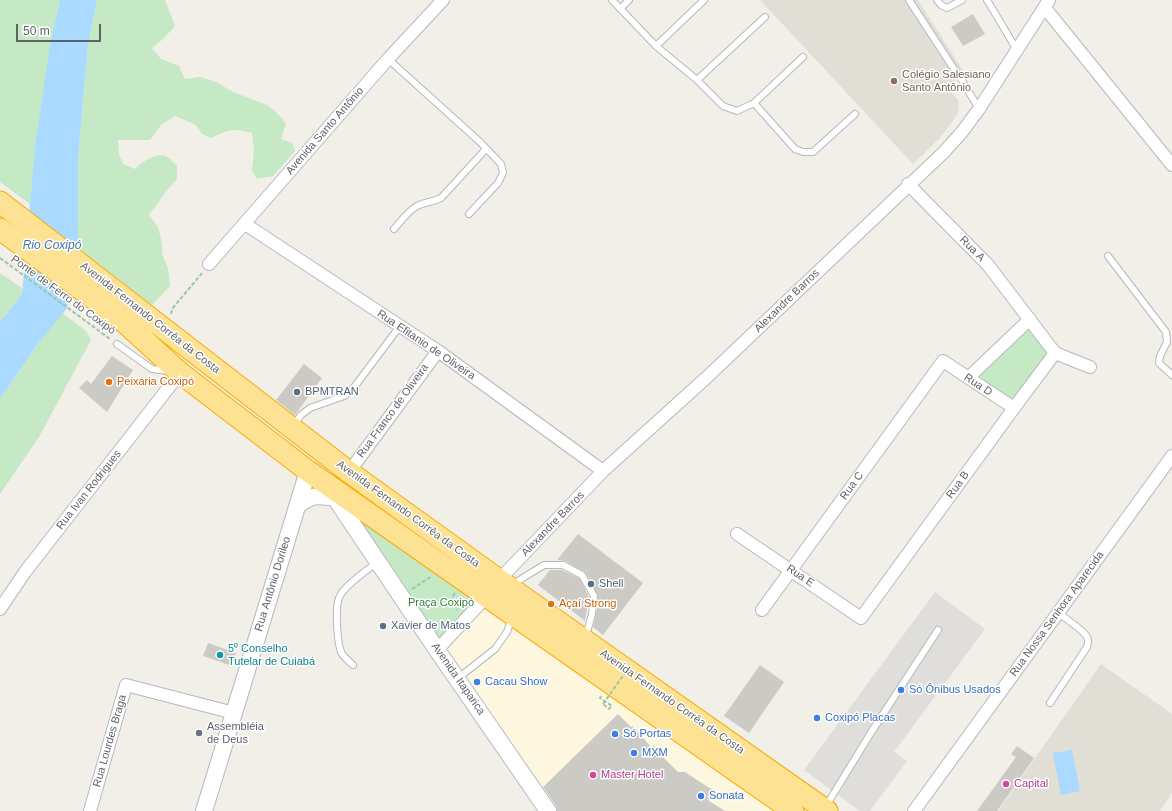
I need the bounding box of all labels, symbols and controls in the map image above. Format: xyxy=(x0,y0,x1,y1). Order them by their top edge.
scale bar xyxy=(18,16,103,42)
text: 50 m xyxy=(23,24,50,38)
place label: Colégio Salesiano Santo Antônio xyxy=(902,68,991,94)
marker: Colégio Salesiano Santo Antônio xyxy=(889,76,899,86)
street label: Avenida Santo Antônio xyxy=(283,85,367,177)
street label: Rua A xyxy=(957,234,987,264)
water label: Rio Coxipó xyxy=(23,239,81,253)
street label: Ponte de Ferro do Coxipó xyxy=(8,253,118,337)
street label: Avenida Fernando Corrêa da Costa xyxy=(78,259,222,377)
street label: Alexandre Barros xyxy=(752,267,822,335)
street label: Rua Efitanio de Oliveira xyxy=(374,307,478,383)
street label: Rua Franco de Oliveira xyxy=(354,361,432,461)
street label: Rua D xyxy=(961,371,995,399)
place label: Peixaria Coxipó xyxy=(117,375,194,389)
marker: Peixaria Coxipó xyxy=(104,377,114,387)
place label: BPMTRAN xyxy=(305,385,359,399)
marker: BPMTRAN xyxy=(292,387,302,397)
street label: Rua Ivan Rodrigues xyxy=(54,448,124,532)
street label: Avenida Fernando Corrêa da Costa xyxy=(334,458,482,570)
street label: Rua B xyxy=(944,469,972,501)
street label: Rua C xyxy=(837,470,867,502)
street label: Alexandre Barros xyxy=(519,489,587,559)
street label: Rua Antônio Dorileo xyxy=(252,535,294,633)
street label: Rua Nossa Senhora Aparecida xyxy=(1007,549,1107,679)
street label: Rua E xyxy=(784,562,816,590)
place label: Shell xyxy=(599,577,623,591)
marker: Shell xyxy=(586,579,596,589)
park label: Praça Coxipó xyxy=(408,596,474,610)
place label: Açaí Strong xyxy=(559,597,616,611)
marker: Açaí Strong xyxy=(546,599,556,609)
place label: Xavier de Matos xyxy=(391,619,470,633)
marker: Xavier de Matos xyxy=(378,621,388,631)
street label: Avenida Itaparica xyxy=(428,640,488,718)
place label: 5⁰ Conselho Tutelar de Cuiabá xyxy=(228,642,315,668)
street label: Avenida Fernando Corrêa da Costa xyxy=(597,647,747,757)
marker: 5⁰ Conselho Tutelar de Cuiabá xyxy=(215,650,225,660)
place label: Cacau Show xyxy=(485,675,547,689)
marker: Cacau Show xyxy=(472,677,482,687)
place label: Só Ônibus Usados xyxy=(909,683,1001,697)
marker: Só Ônibus Usados xyxy=(896,685,906,695)
street label: Rua Lourdes Braga xyxy=(91,693,129,789)
place label: Coxipó Placas xyxy=(825,711,895,725)
marker: Coxipó Placas xyxy=(812,713,822,723)
place label: Assembléia de Deus xyxy=(207,720,264,746)
place label: Só Portas xyxy=(623,727,671,741)
marker: Assembléia de Deus xyxy=(194,728,204,738)
marker: Só Portas xyxy=(610,729,620,739)
place label: MXM xyxy=(642,746,668,760)
marker: MXM xyxy=(629,748,639,758)
place label: Master Hotel xyxy=(601,768,663,782)
marker: Master Hotel xyxy=(588,770,598,780)
place label: Capital xyxy=(1014,777,1048,791)
marker: Capital xyxy=(1001,779,1011,789)
place label: Sonata xyxy=(709,789,744,803)
marker: Sonata xyxy=(696,791,706,801)

